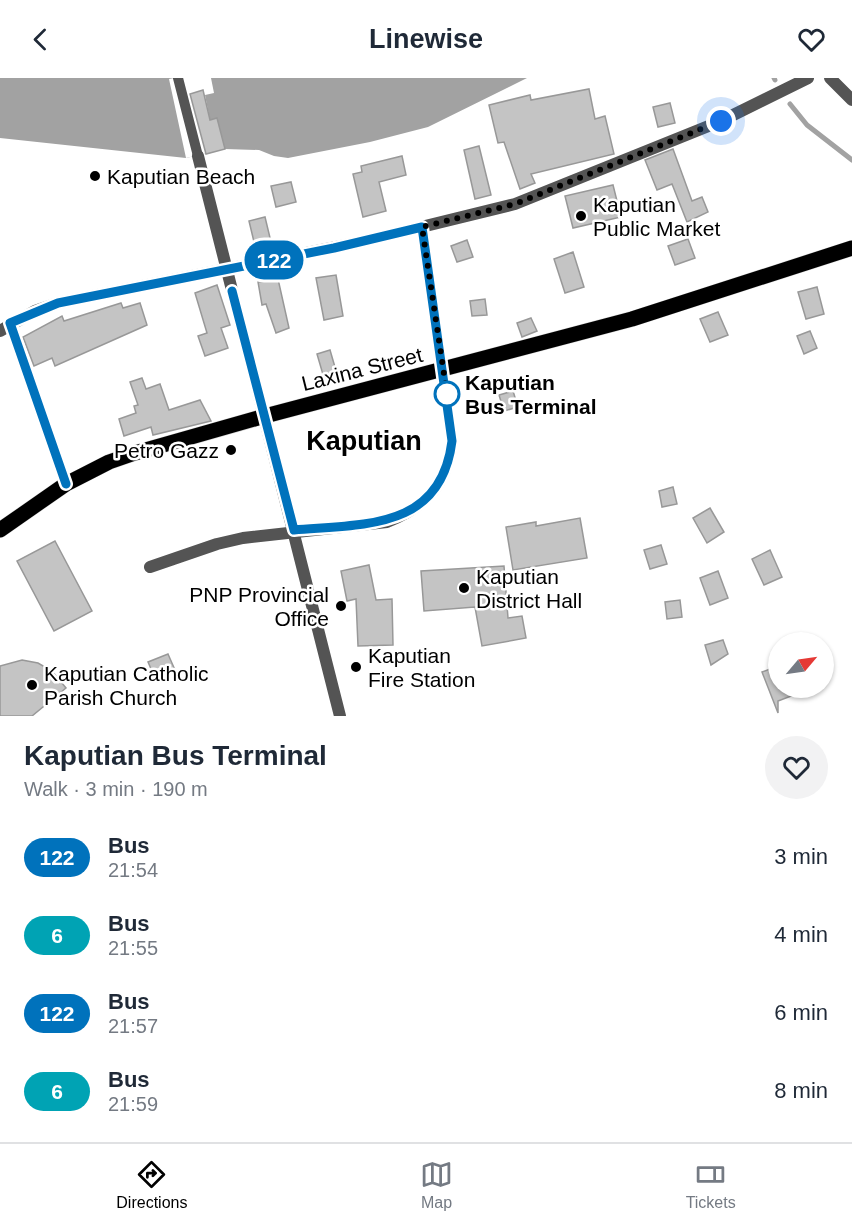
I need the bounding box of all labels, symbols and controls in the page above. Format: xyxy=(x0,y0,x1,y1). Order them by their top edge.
icon: back xyxy=(24,23,57,56)
icon: heart xyxy=(795,23,828,56)
text: Linewise xyxy=(369,24,483,54)
your location xyxy=(706,106,736,136)
place label: Kaputian Beach xyxy=(107,165,255,188)
marker: Kaputian Beach xyxy=(88,169,102,183)
place label: Kaputian Public Market xyxy=(593,193,720,240)
marker: Kaputian Public Market xyxy=(574,209,588,223)
line badge: 122 xyxy=(240,240,308,279)
text: 122 xyxy=(256,249,292,272)
street label: Laxina Street xyxy=(299,343,425,395)
place label: Kaputian Bus Terminal xyxy=(465,371,596,418)
marker: Kaputian Bus Terminal xyxy=(434,381,460,407)
district label: Kaputian xyxy=(306,426,422,456)
place label: Petro Gazz xyxy=(114,439,219,462)
marker: Petro Gazz xyxy=(224,443,238,457)
place label: Kaputian District Hall xyxy=(476,565,582,612)
marker: Kaputian District Hall xyxy=(457,581,471,595)
place label: PNP Provincial Office xyxy=(189,583,329,630)
marker: PNP Provincial Office xyxy=(334,599,348,613)
north arrow xyxy=(768,632,834,698)
map controls xyxy=(768,632,834,698)
place label: Kaputian Fire Station xyxy=(368,644,475,691)
marker: Kaputian Fire Station xyxy=(349,660,363,674)
place label: Kaputian Catholic Parish Church xyxy=(44,662,209,709)
marker: Kaputian Catholic Parish Church xyxy=(25,678,39,692)
button: heart xyxy=(765,736,828,799)
text: Kaputian Bus Terminal xyxy=(24,740,327,771)
text: Walk · 3 min · 190 m xyxy=(24,778,208,800)
text: Bus xyxy=(108,833,150,858)
text: 3 min xyxy=(774,844,828,869)
text: 122 xyxy=(39,846,75,869)
text: 21:54 xyxy=(108,859,158,881)
text: Bus xyxy=(108,911,150,936)
text: 4 min xyxy=(774,922,828,947)
text: 6 xyxy=(51,924,63,947)
text: 21:55 xyxy=(108,937,158,959)
text: Bus xyxy=(108,989,150,1014)
text: 6 min xyxy=(774,1000,828,1025)
text: 122 xyxy=(39,1002,75,1025)
text: 21:57 xyxy=(108,1015,158,1037)
text: Bus xyxy=(108,1067,150,1092)
text: 8 min xyxy=(774,1078,828,1103)
text: 6 xyxy=(51,1080,63,1103)
text: 21:59 xyxy=(108,1093,158,1115)
tab: Directions xyxy=(116,1158,187,1212)
tab: Map xyxy=(420,1158,453,1212)
tab: Tickets xyxy=(686,1158,736,1212)

